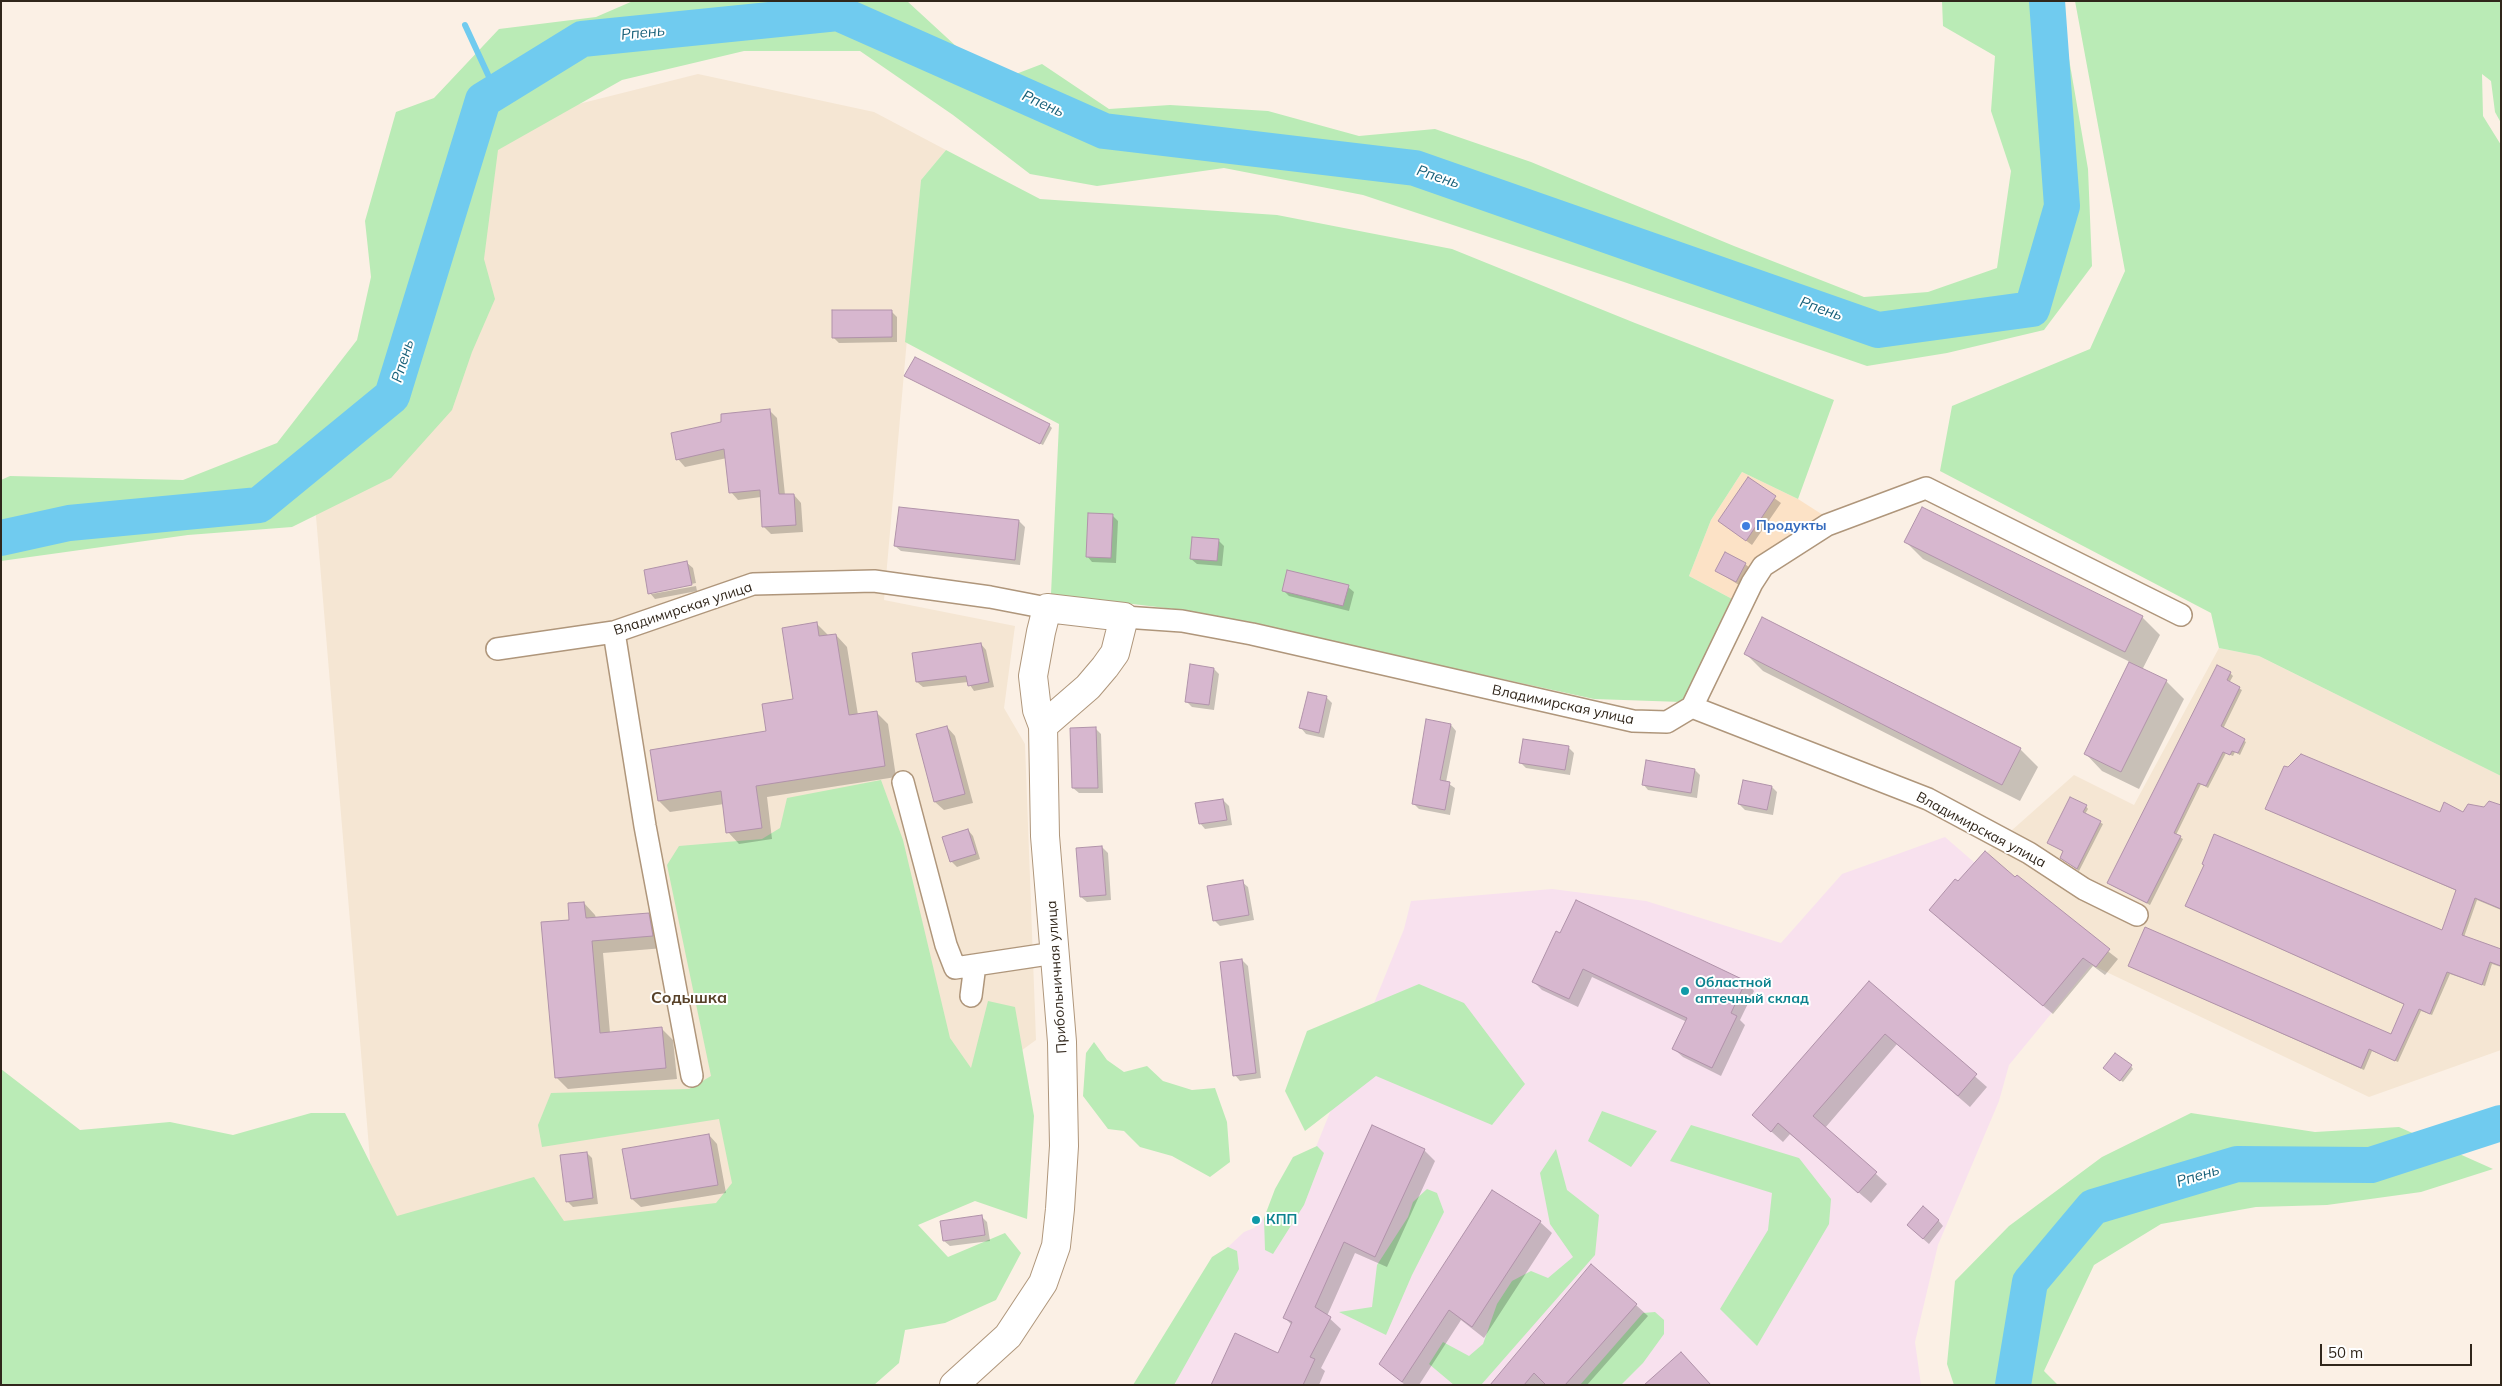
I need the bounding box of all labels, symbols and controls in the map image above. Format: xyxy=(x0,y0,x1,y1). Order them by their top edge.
water label: Рпень xyxy=(620,22,666,44)
water label: Рпень xyxy=(1019,87,1067,121)
water label: Рпень xyxy=(1414,162,1462,192)
water label: Рпень xyxy=(1797,293,1845,325)
water label: Рпень xyxy=(388,337,418,385)
place label: Продукты xyxy=(1756,518,1827,534)
marker: Продукты xyxy=(1740,520,1752,532)
street label: Владимирская улица xyxy=(612,579,754,639)
street label: Владимирская улица xyxy=(1490,682,1636,728)
street label: Владимирская улица xyxy=(1913,789,2049,871)
street label: Прибольничная улица xyxy=(1043,900,1071,1054)
place label: Областной аптечный склад xyxy=(1695,975,1809,1008)
marker: Областной аптечный склад xyxy=(1679,985,1691,997)
district label: Содышка xyxy=(651,988,727,1008)
water label: Рпень xyxy=(2174,1161,2222,1191)
place label: КПП xyxy=(1266,1212,1297,1228)
marker: КПП xyxy=(1250,1214,1262,1226)
scale bar xyxy=(2322,1334,2474,1366)
text: 50 m xyxy=(2328,1343,2363,1362)

